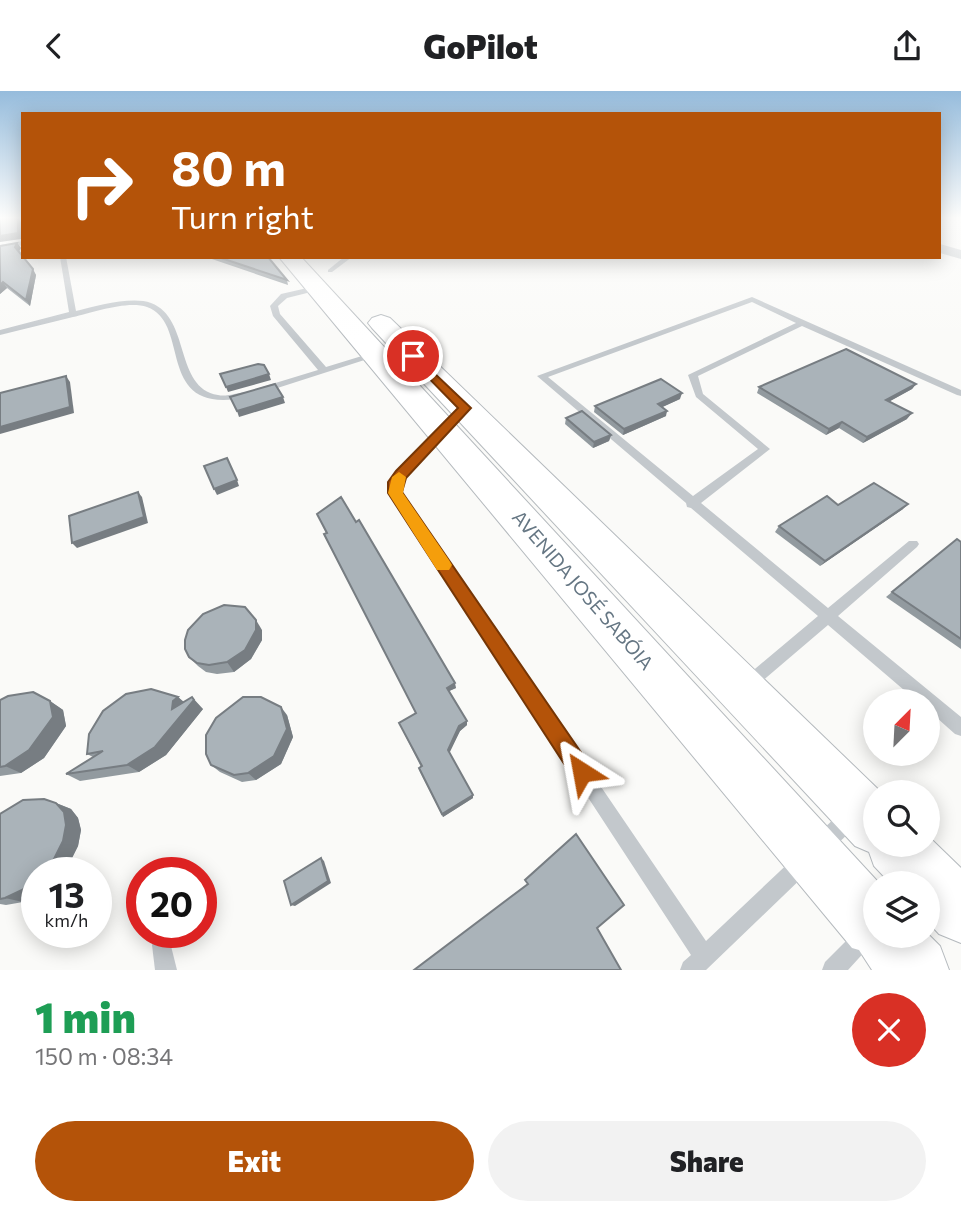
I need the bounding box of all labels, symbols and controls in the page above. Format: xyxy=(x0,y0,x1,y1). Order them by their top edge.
text: GoPilot xyxy=(423,26,538,66)
icon: back xyxy=(35,27,73,65)
icon: share xyxy=(888,27,926,65)
text: 80 m xyxy=(171,136,286,196)
icon: right xyxy=(56,140,147,231)
text: Turn right xyxy=(171,196,314,236)
pin xyxy=(383,326,443,386)
icon: arrive xyxy=(394,337,432,375)
street label: AVENIDA JOSÉ SABÓIA xyxy=(508,505,660,674)
north arrow xyxy=(863,689,940,767)
map controls xyxy=(863,689,940,948)
position arrow xyxy=(545,735,619,809)
button: search xyxy=(863,780,940,857)
speed limit sign: 20 xyxy=(126,857,217,948)
button: layers xyxy=(863,871,940,948)
text: 13 xyxy=(48,872,85,915)
text: km/h xyxy=(45,909,88,931)
text: 1 min xyxy=(35,990,136,1042)
button: close xyxy=(852,993,926,1067)
text: 150 m · 08:34 xyxy=(35,1042,173,1070)
button: Exit xyxy=(35,1121,474,1201)
button: Share xyxy=(488,1121,926,1201)

